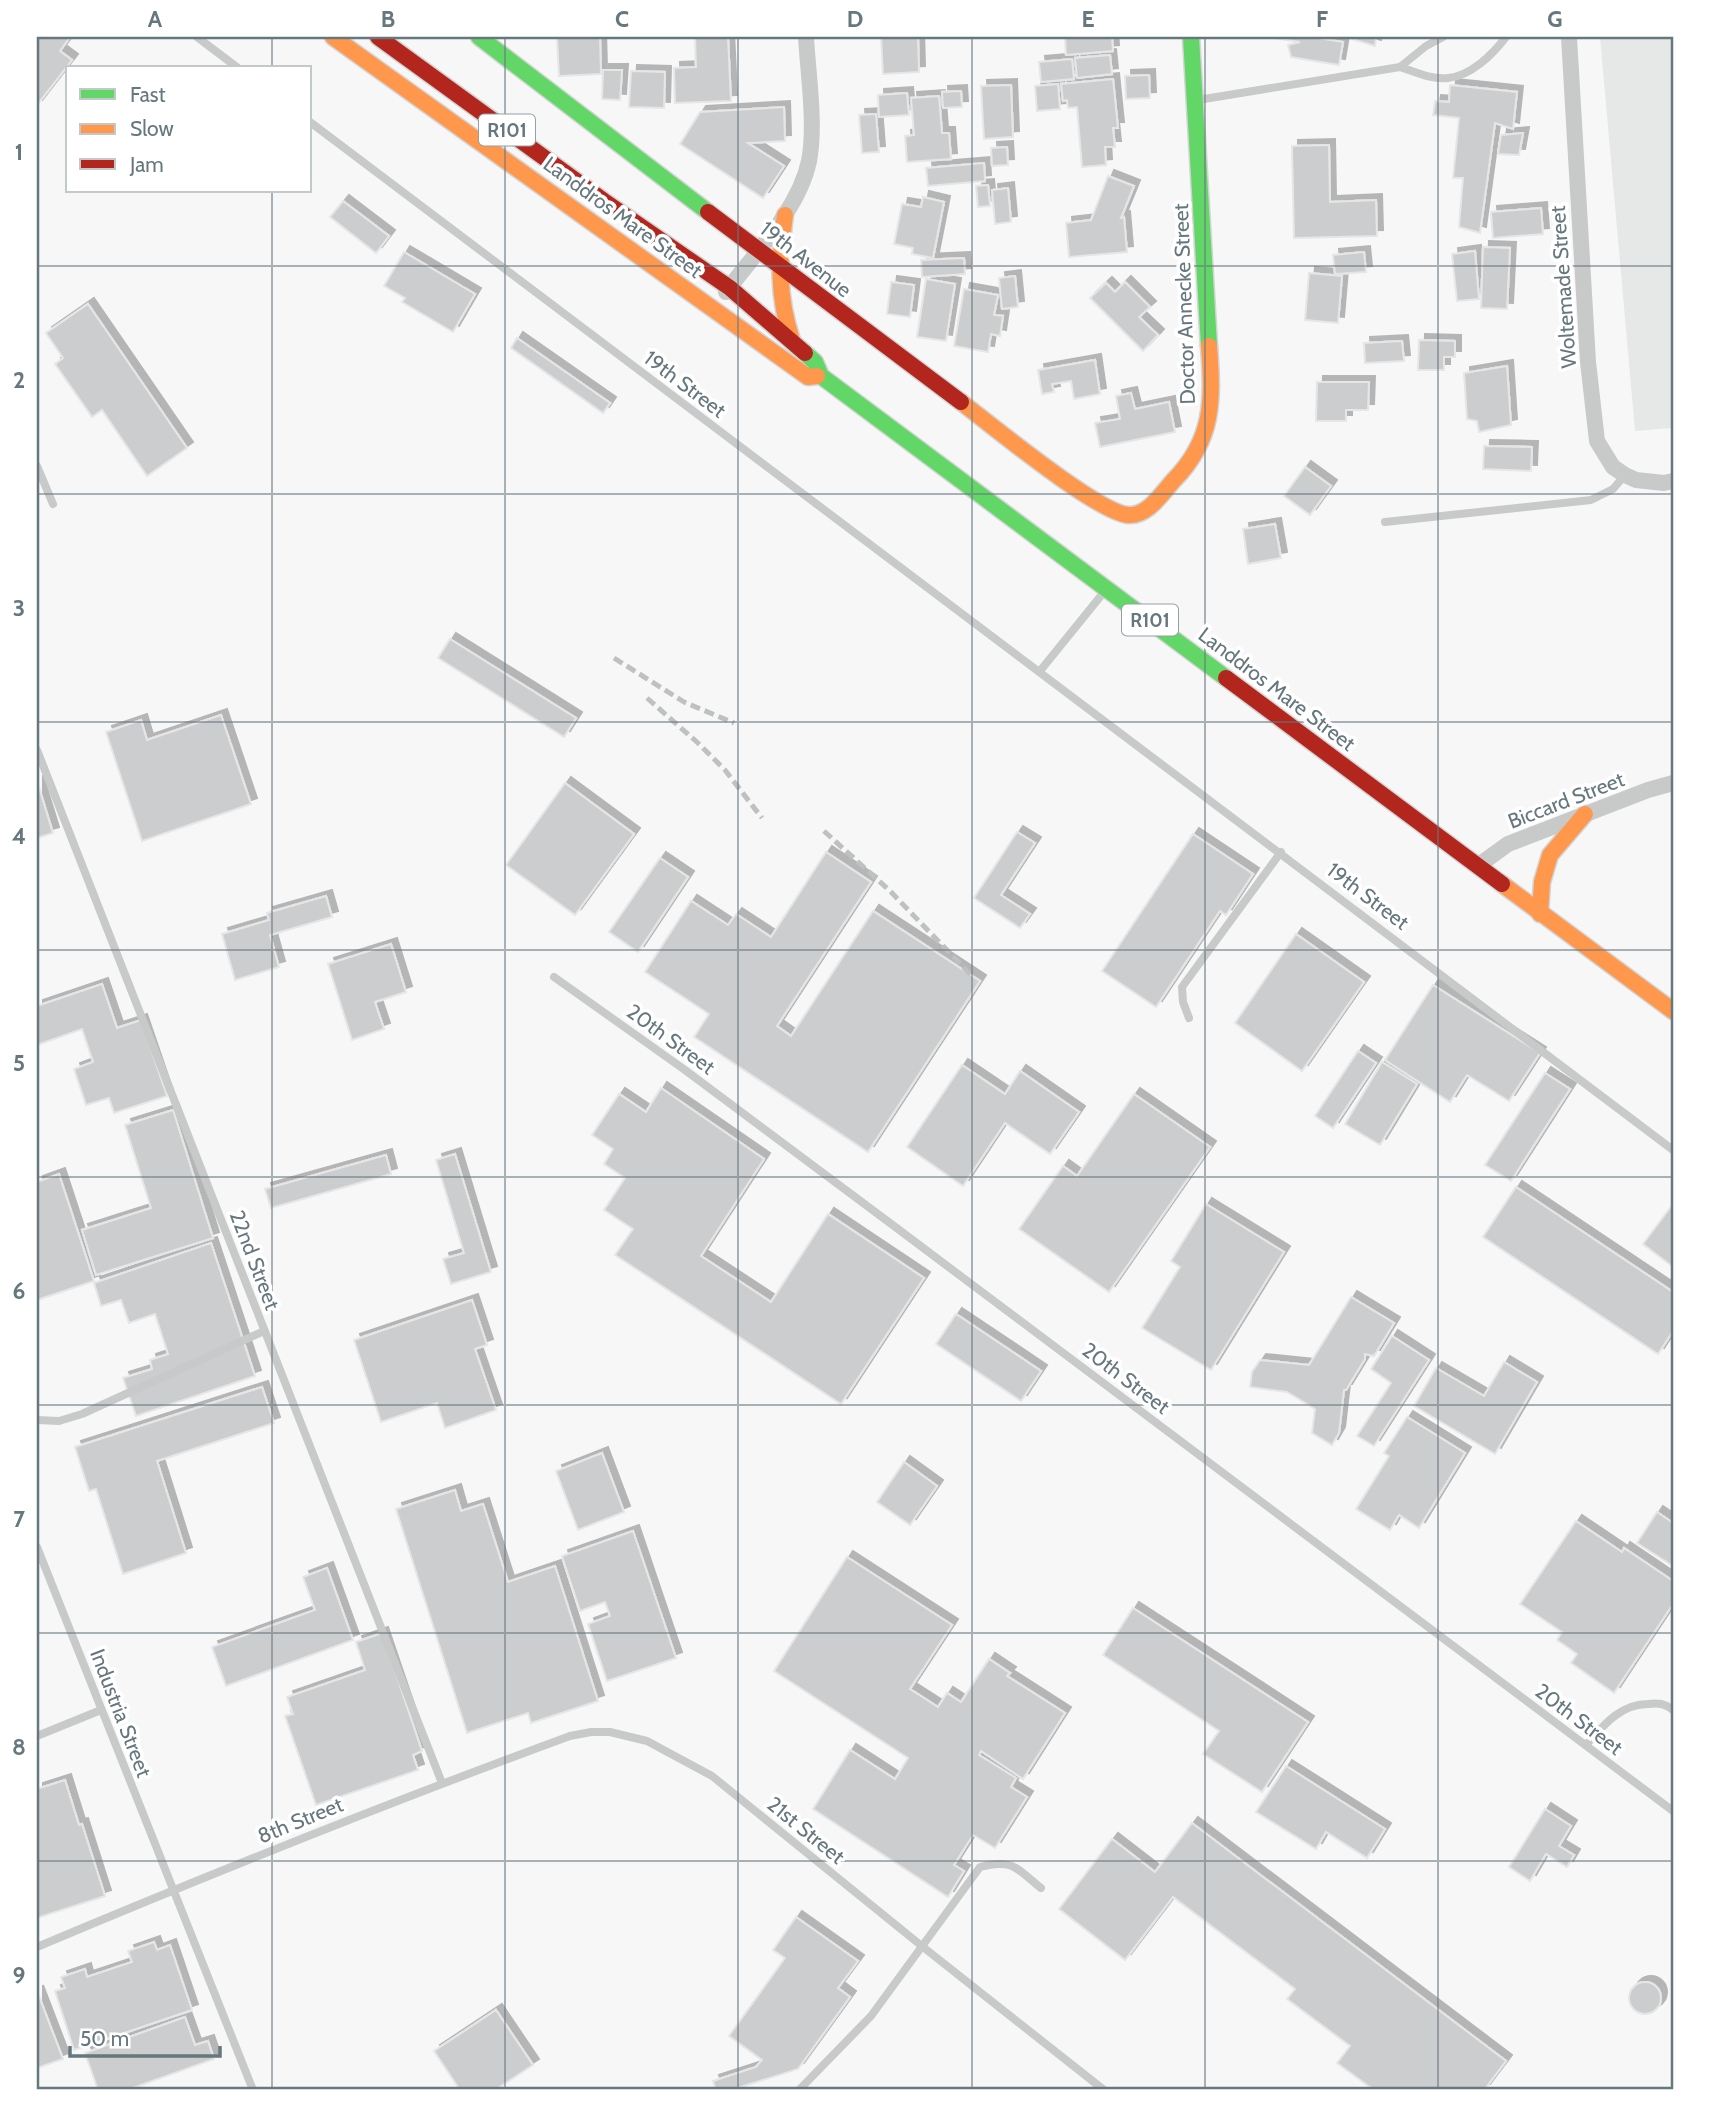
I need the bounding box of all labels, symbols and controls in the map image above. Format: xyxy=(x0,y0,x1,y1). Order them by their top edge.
text: A xyxy=(148,5,163,33)
text: B xyxy=(381,5,395,33)
text: C xyxy=(615,5,629,33)
text: D xyxy=(847,5,863,33)
text: E xyxy=(1081,5,1095,33)
text: F xyxy=(1316,5,1328,33)
text: G xyxy=(1547,5,1563,33)
legend xyxy=(66,66,312,192)
text: Fast xyxy=(130,82,166,107)
road number: R101 xyxy=(479,114,535,146)
text: Slow xyxy=(130,116,174,141)
text: 1 xyxy=(15,138,23,166)
street label: Landdros Mare Street xyxy=(539,151,707,283)
text: Jam xyxy=(129,152,164,177)
street label: Doctor Annecke Street xyxy=(1168,203,1200,405)
street label: Woltemade Street xyxy=(1545,205,1581,369)
street label: 19th Avenue xyxy=(756,216,857,302)
street label: 19th Street xyxy=(639,345,731,423)
text: 2 xyxy=(13,366,25,394)
text: 3 xyxy=(13,594,25,622)
road number: R101 xyxy=(1122,604,1178,636)
street label: Landdros Mare Street xyxy=(1194,622,1360,756)
street label: Biccard Street xyxy=(1504,766,1628,834)
text: 4 xyxy=(12,822,26,850)
street label: 19th Street xyxy=(1322,857,1414,935)
street label: 20th Street xyxy=(622,999,720,1079)
text: 5 xyxy=(13,1049,25,1077)
street label: 22nd Street xyxy=(225,1207,285,1313)
text: 6 xyxy=(13,1277,25,1305)
street label: 20th Street xyxy=(1077,1337,1175,1419)
text: 7 xyxy=(13,1505,25,1533)
street label: Industria Street xyxy=(85,1645,157,1781)
street label: 20th Street xyxy=(1530,1678,1628,1760)
text: 8 xyxy=(12,1733,26,1761)
street label: 21st Street xyxy=(762,1791,850,1869)
street label: 8th Street xyxy=(254,1792,346,1848)
text: 9 xyxy=(13,1961,25,1989)
scale bar xyxy=(70,2015,220,2059)
text: 50 m xyxy=(80,2026,129,2051)

